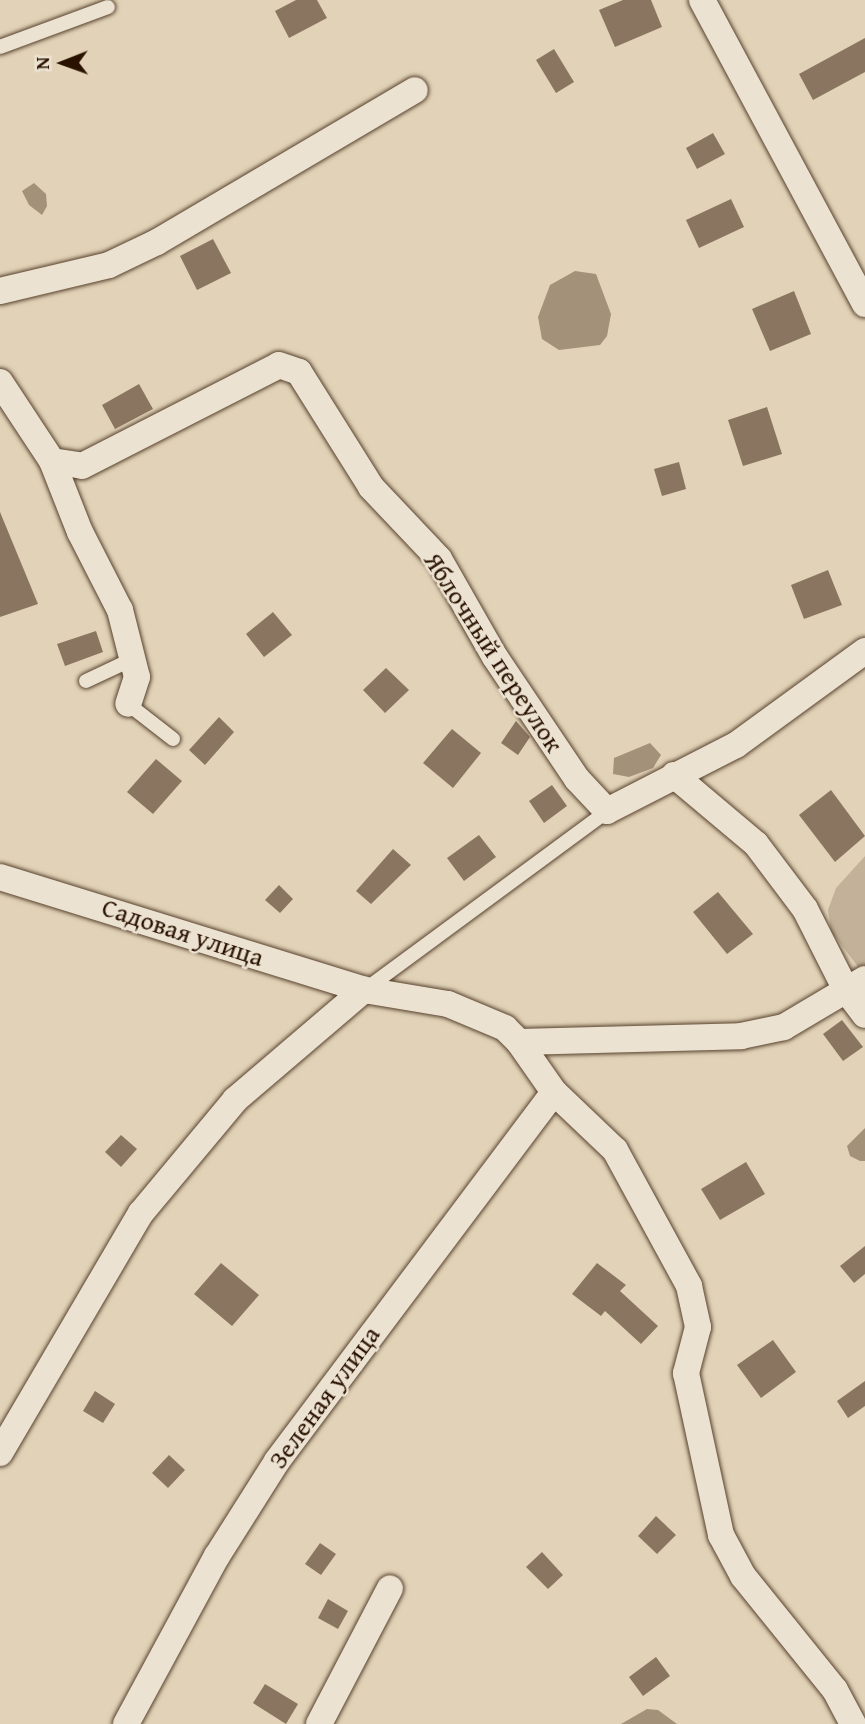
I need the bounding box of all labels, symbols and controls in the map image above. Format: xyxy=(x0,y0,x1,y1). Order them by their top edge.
north arrow xyxy=(28,28,98,98)
text: N xyxy=(28,57,56,70)
street label: Яблочный переулок xyxy=(418,546,570,758)
street label: Садовая улица xyxy=(98,891,268,973)
street label: Зеленая улица xyxy=(262,1320,386,1474)

